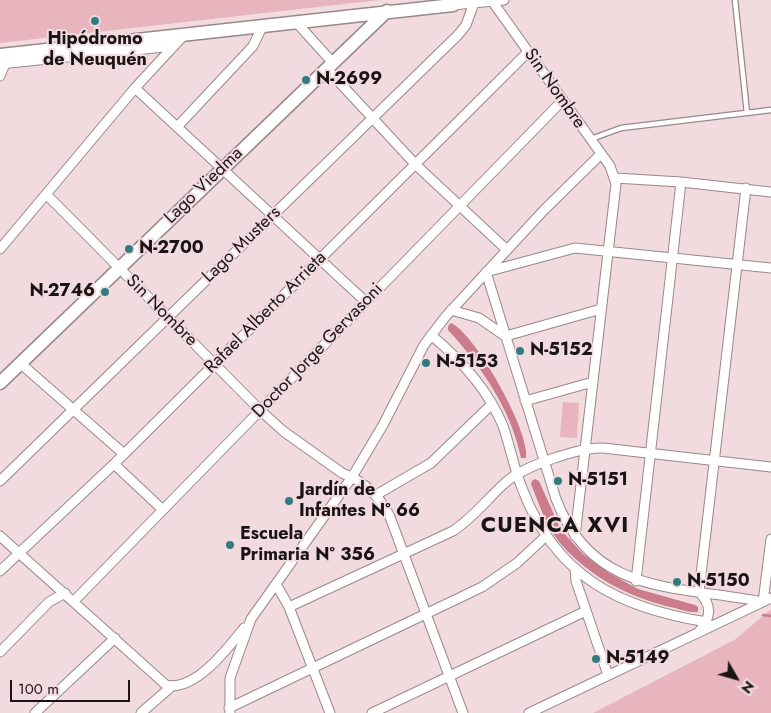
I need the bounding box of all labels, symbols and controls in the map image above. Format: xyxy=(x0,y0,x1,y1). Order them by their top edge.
marker: Hipódromo de Neuquén xyxy=(89,15,101,27)
place label: Hipódromo de Neuquén xyxy=(43,29,147,72)
street label: Sin Nombre xyxy=(519,45,589,133)
place label: N-2699 xyxy=(316,69,382,91)
marker: N-2699 xyxy=(300,74,312,86)
street label: Lago Viedma xyxy=(160,143,248,229)
street label: Lago Musters xyxy=(198,202,286,288)
place label: N-2700 xyxy=(139,238,204,260)
marker: N-2700 xyxy=(123,243,135,255)
street label: Rafael Alberto Arrieta xyxy=(200,247,332,379)
street label: Sin Nombre xyxy=(121,271,201,351)
street label: Doctor Jorge Gervasoni xyxy=(248,279,388,423)
place label: N-2746 xyxy=(29,281,95,303)
marker: N-2746 xyxy=(99,286,111,298)
place label: N-5152 xyxy=(530,340,592,362)
marker: N-5152 xyxy=(514,345,526,357)
place label: N-5153 xyxy=(436,352,498,374)
marker: N-5153 xyxy=(420,357,432,369)
place label: N-5151 xyxy=(568,470,628,492)
marker: N-5151 xyxy=(552,475,564,487)
place label: Jardín de Infantes N° 66 xyxy=(299,480,420,522)
marker: Jardín de Infantes N° 66 xyxy=(283,495,295,507)
district label: CUENCA XVI xyxy=(480,514,630,540)
place label: Escuela Primaria N° 356 xyxy=(240,524,375,566)
marker: Escuela Primaria N° 356 xyxy=(224,539,236,551)
place label: N-5150 xyxy=(687,571,750,593)
marker: N-5150 xyxy=(671,576,683,588)
place label: N-5149 xyxy=(606,648,670,670)
marker: N-5149 xyxy=(590,653,602,665)
north arrow xyxy=(711,653,761,703)
scale bar xyxy=(12,670,132,702)
text: N xyxy=(737,677,759,698)
text: 100 m xyxy=(18,678,59,700)

